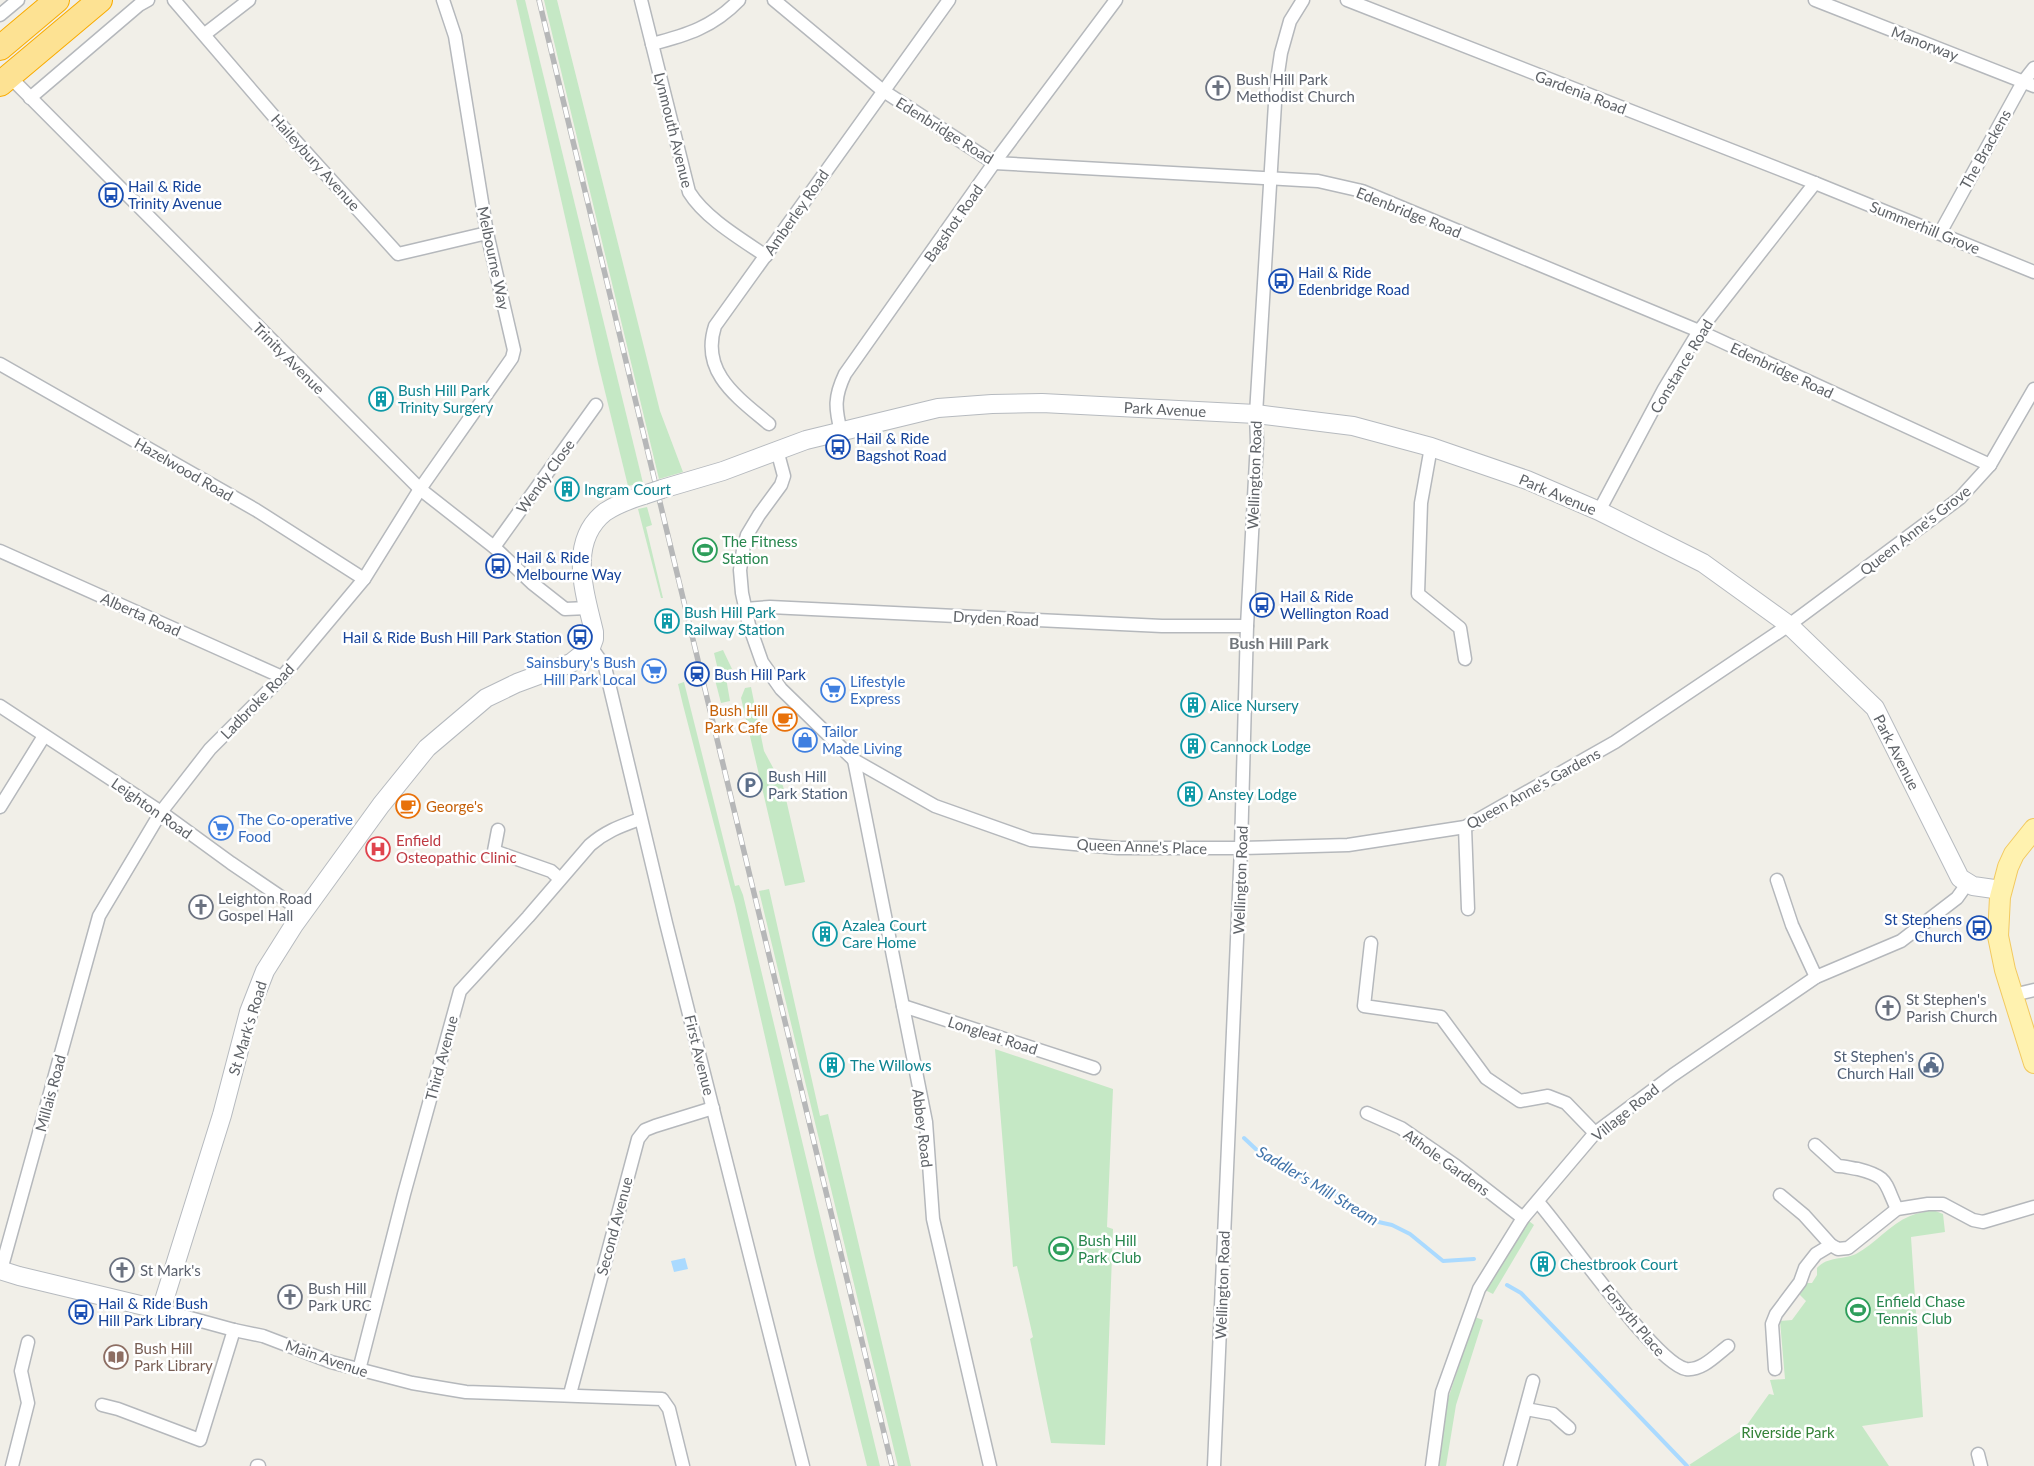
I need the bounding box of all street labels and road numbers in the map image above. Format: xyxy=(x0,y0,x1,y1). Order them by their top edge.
street label: Manorway xyxy=(1889,22,1961,64)
street label: Gardenia Road xyxy=(1533,66,1629,118)
street label: Lynmouth Avenue xyxy=(651,70,697,190)
street label: Edenbridge Road xyxy=(893,93,997,167)
street label: The Brackens xyxy=(1956,106,2014,192)
street label: Haileybury Avenue xyxy=(268,110,364,214)
street label: Amberley Road xyxy=(760,166,832,258)
street label: Bagshot Road xyxy=(920,181,986,265)
street label: Edenbridge Road xyxy=(1354,183,1464,241)
street label: Summerhill Grove xyxy=(1867,197,1983,257)
street label: Melbourne Way xyxy=(474,205,514,312)
street label: Constance Road xyxy=(1646,316,1716,416)
street label: Trinity Avenue xyxy=(249,318,329,398)
street label: Edenbridge Road xyxy=(1728,338,1836,402)
street label: Park Avenue xyxy=(1123,398,1207,420)
street label: Wellington Road xyxy=(1243,420,1265,530)
street label: Hazelwood Road xyxy=(131,433,237,505)
street label: Wendy Close xyxy=(512,435,578,517)
street label: Park Avenue xyxy=(1517,470,1599,518)
street label: Queen Anne's Grove xyxy=(1856,481,1974,579)
street label: Alberta Road xyxy=(98,588,184,640)
street label: Dryden Road xyxy=(953,607,1039,629)
street label: Ladbroke Road xyxy=(217,660,297,742)
street label: Park Avenue xyxy=(1870,711,1924,793)
street label: Queen Anne's Gardens xyxy=(1463,744,1603,832)
street label: Leighton Road xyxy=(108,774,196,842)
street label: Wellington Road xyxy=(1229,825,1251,935)
street label: Queen Anne's Place xyxy=(1076,835,1208,857)
street label: St Mark's Road xyxy=(224,979,270,1077)
street label: Longleat Road xyxy=(946,1012,1040,1058)
street label: Third Avenue xyxy=(421,1013,461,1102)
street label: First Avenue xyxy=(681,1013,719,1097)
street label: Millais Road xyxy=(31,1052,69,1134)
street label: Village Road xyxy=(1588,1080,1662,1144)
street label: Abbey Road xyxy=(909,1088,937,1168)
street label: Athole Gardens xyxy=(1400,1125,1494,1199)
street label: Second Avenue xyxy=(592,1175,636,1277)
street label: Wellington Road xyxy=(1211,1230,1233,1340)
street label: Forsyth Place xyxy=(1599,1280,1669,1360)
street label: Main Avenue xyxy=(283,1335,371,1381)

